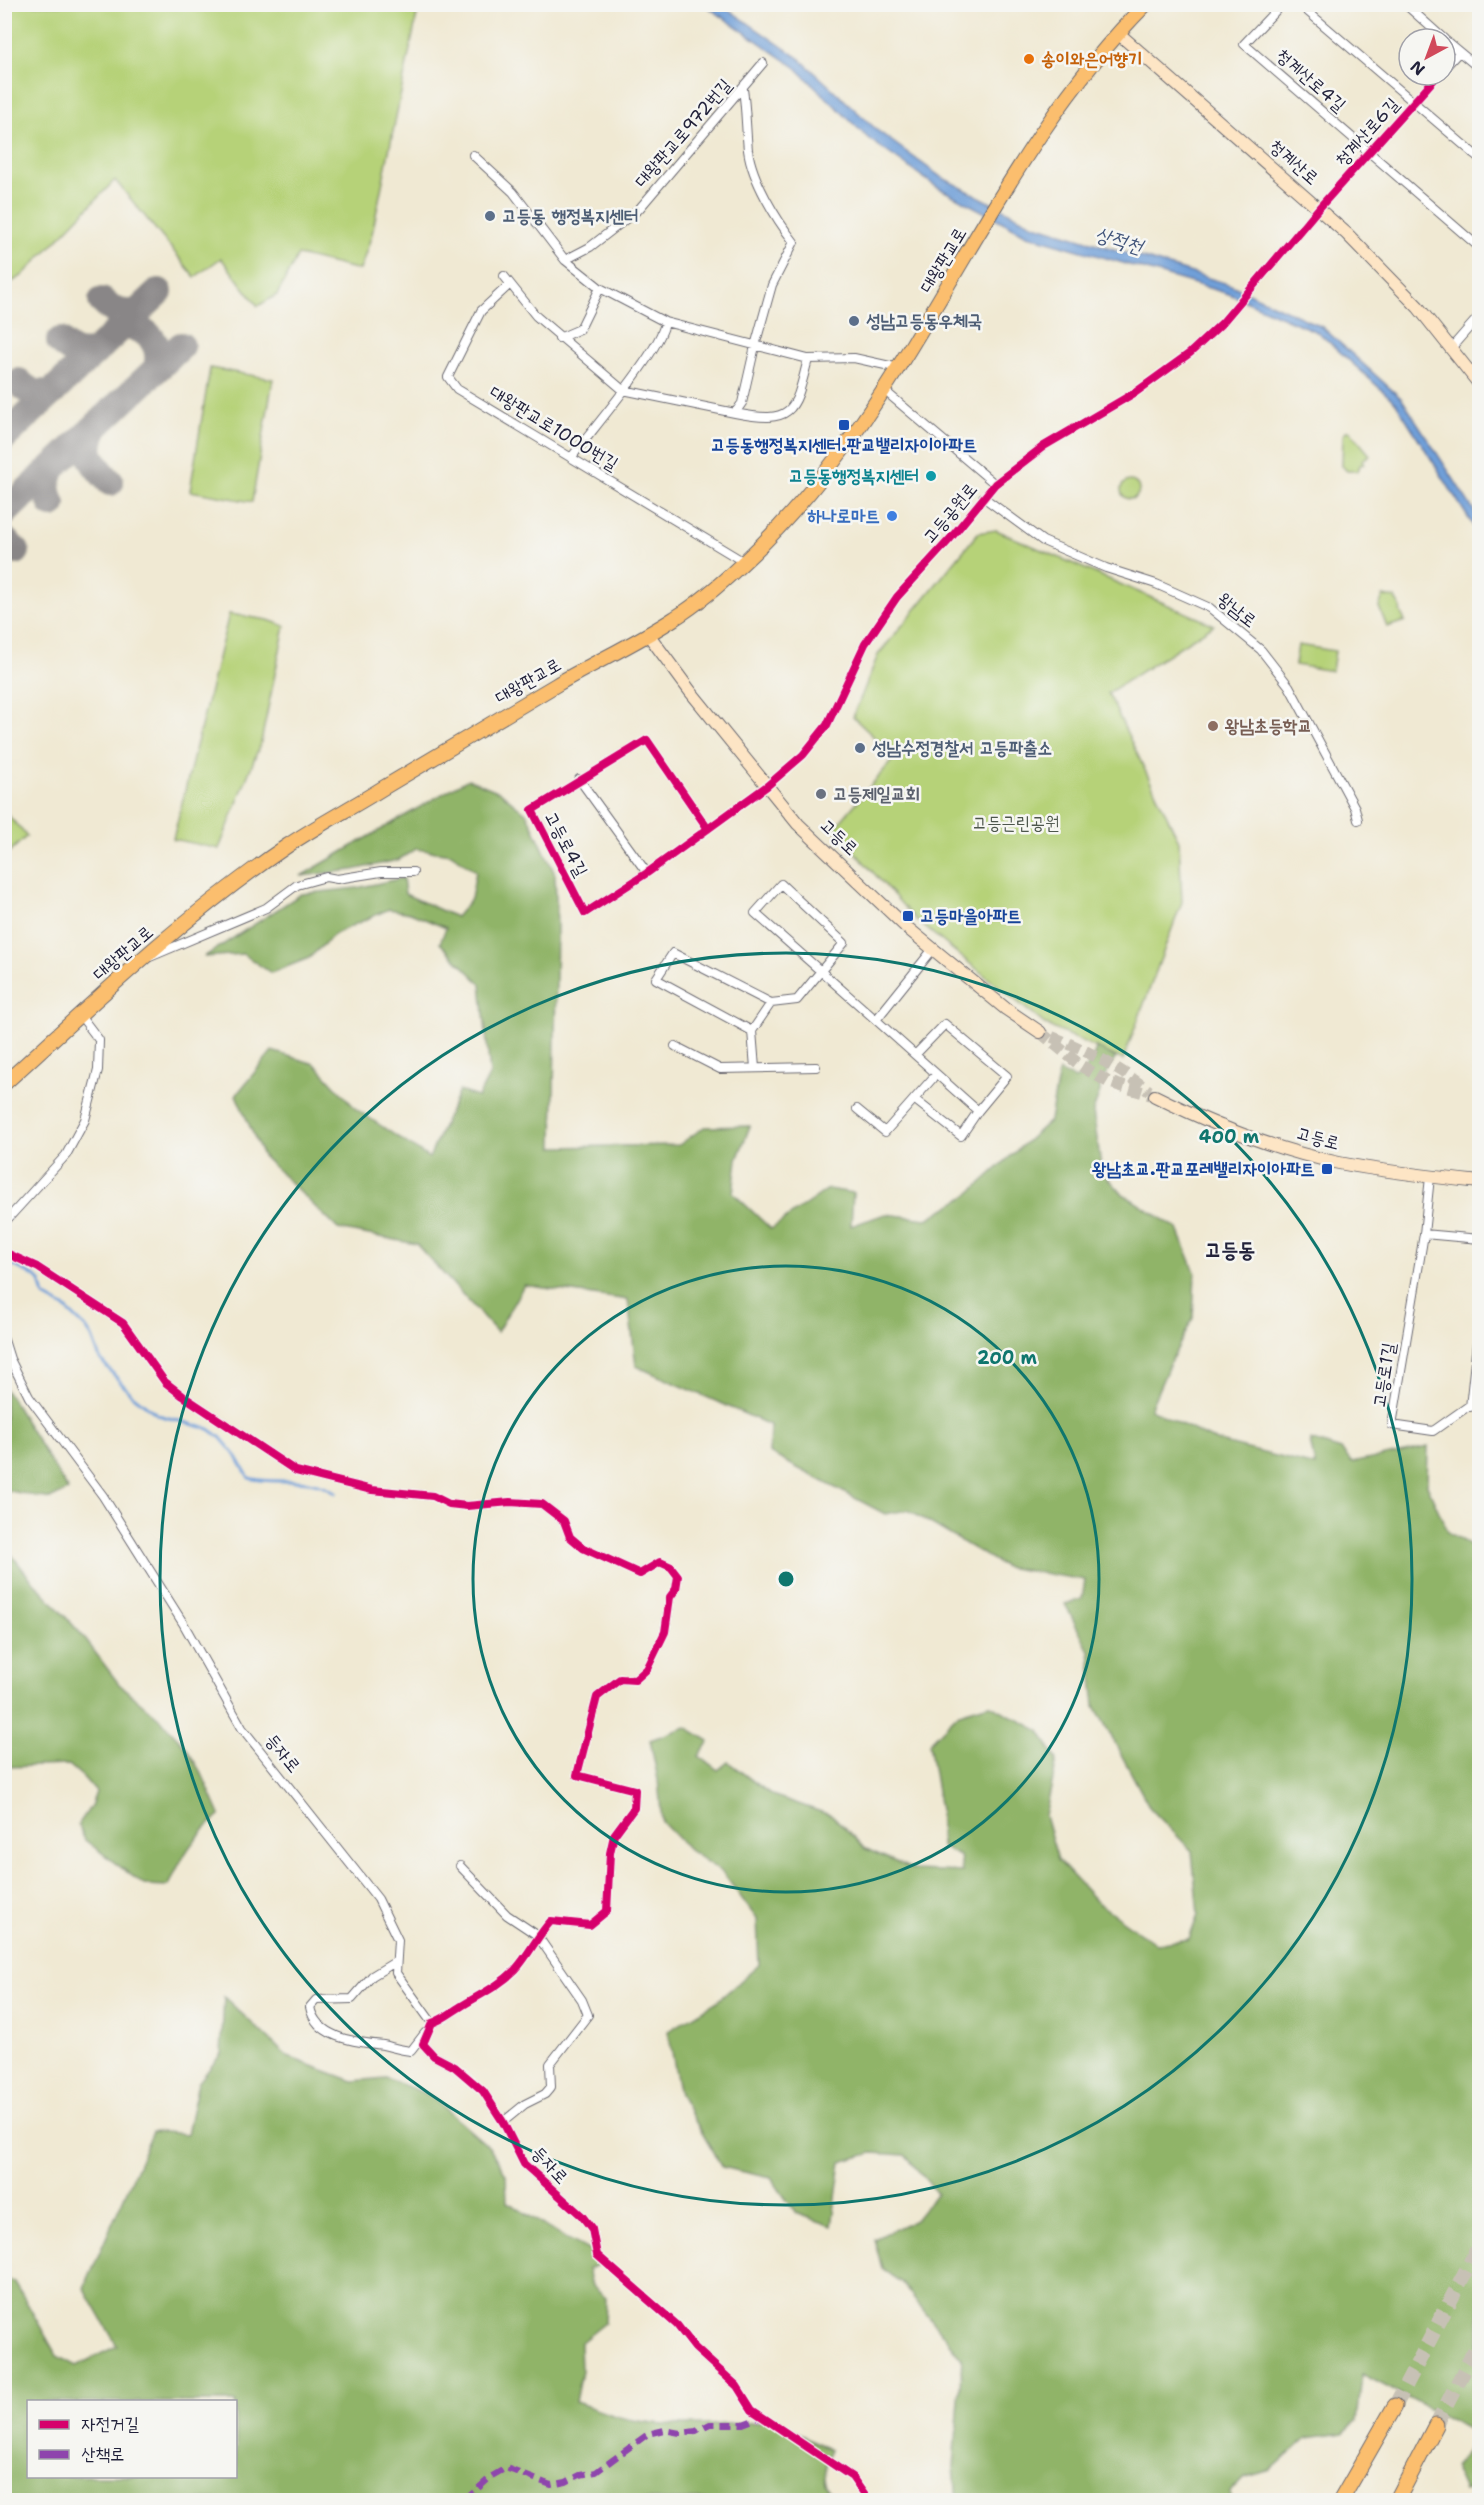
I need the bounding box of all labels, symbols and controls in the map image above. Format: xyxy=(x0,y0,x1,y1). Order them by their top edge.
north arrow xyxy=(1397,27,1457,87)
street label: 청계산로4길 xyxy=(1271,43,1351,117)
place label: 송이와은어향기 xyxy=(1041,47,1142,71)
marker: 송이와은어향기 xyxy=(1022,52,1036,66)
text: N xyxy=(1406,56,1429,80)
street label: 대왕판교로972번길 xyxy=(629,73,737,192)
street label: 청계산로6길 xyxy=(1330,92,1405,172)
street label: 청계산로 xyxy=(1264,134,1324,190)
place label: 고등동 행정복지센터 xyxy=(502,204,639,228)
marker: 고등동 행정복지센터 xyxy=(483,209,497,223)
water label: 상적천 xyxy=(1092,221,1148,260)
street label: 대왕판교로 xyxy=(914,223,972,297)
place label: 성남고등동우체국 xyxy=(866,309,982,333)
marker: 성남고등동우체국 xyxy=(847,314,861,328)
street label: 대왕판교로1000번길 xyxy=(485,380,623,476)
marker: 고등동행정복지센터.판교밸리자이아파트 xyxy=(837,418,851,432)
place label: 고등동행정복지센터.판교밸리자이아파트 xyxy=(711,433,977,457)
place label: 고등동행정복지센터 xyxy=(789,464,919,488)
marker: 고등동행정복지센터 xyxy=(924,469,938,483)
street label: 고등공원로 xyxy=(918,478,982,548)
place label: 하나로마트 xyxy=(808,504,880,528)
marker: 하나로마트 xyxy=(885,509,899,523)
street label: 왕남로 xyxy=(1212,587,1262,633)
street label: 대왕판교로 xyxy=(491,653,565,709)
place label: 왕남초등학교 xyxy=(1225,714,1312,738)
marker: 왕남초등학교 xyxy=(1206,719,1220,733)
place label: 성남수정경찰서 고등파출소 xyxy=(872,736,1052,760)
marker: 성남수정경찰서 고등파출소 xyxy=(853,741,867,755)
place label: 고등제일교회 xyxy=(833,782,920,806)
marker: 고등제일교회 xyxy=(814,787,828,801)
street label: 고등로4길 xyxy=(539,807,593,881)
park label: 고등근린공원 xyxy=(973,811,1059,835)
street label: 고등로 xyxy=(815,813,863,861)
place label: 고등마을아파트 xyxy=(920,904,1021,928)
marker: 고등마을아파트 xyxy=(901,909,915,923)
street label: 대왕판교로 xyxy=(88,920,158,986)
street label: 고등로 xyxy=(1294,1121,1342,1155)
text: 400 m xyxy=(1199,1125,1260,1149)
place label: 왕남초교.판교포레밸리자이아파트 xyxy=(1092,1157,1315,1181)
marker: 왕남초교.판교포레밸리자이아파트 xyxy=(1320,1162,1334,1176)
district label: 고등동 xyxy=(1205,1236,1255,1264)
street label: 고등로1길 xyxy=(1367,1340,1401,1409)
text: 200 m xyxy=(977,1346,1038,1370)
centre of rings xyxy=(776,1569,796,1589)
street label: 등자로 xyxy=(260,1729,306,1777)
street label: 등자로 xyxy=(526,2141,574,2189)
legend xyxy=(27,2400,237,2478)
text: 자전거길 xyxy=(81,2412,139,2436)
text: 산책로 xyxy=(81,2442,124,2466)

